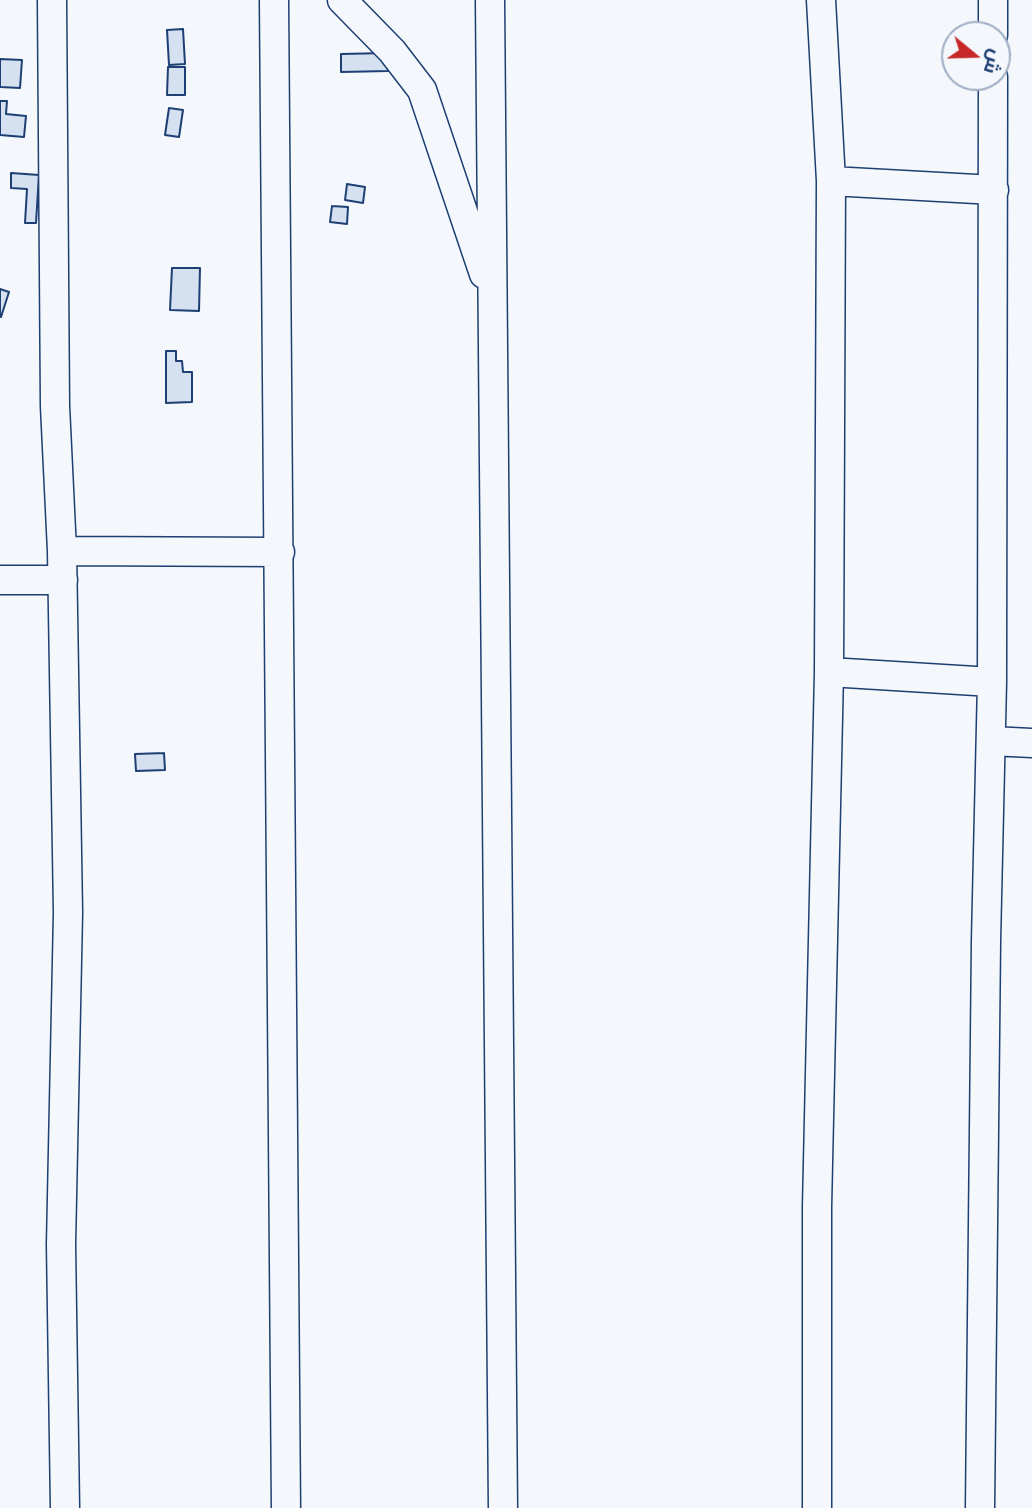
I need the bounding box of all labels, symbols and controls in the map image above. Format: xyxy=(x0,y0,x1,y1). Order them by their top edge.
north arrow xyxy=(941,21,1011,91)
text: ش xyxy=(980,47,1009,78)

